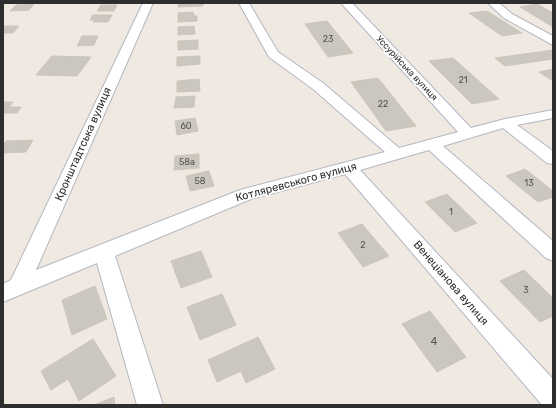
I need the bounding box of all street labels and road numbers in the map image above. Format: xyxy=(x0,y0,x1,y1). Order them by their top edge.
street label: Уссурійська вулиця xyxy=(374,34,440,103)
street label: Кронштадтська вулиця xyxy=(52,85,114,203)
street label: Котляревського вулиця xyxy=(234,160,358,204)
street label: Венеціанова вулиця xyxy=(411,238,491,328)

